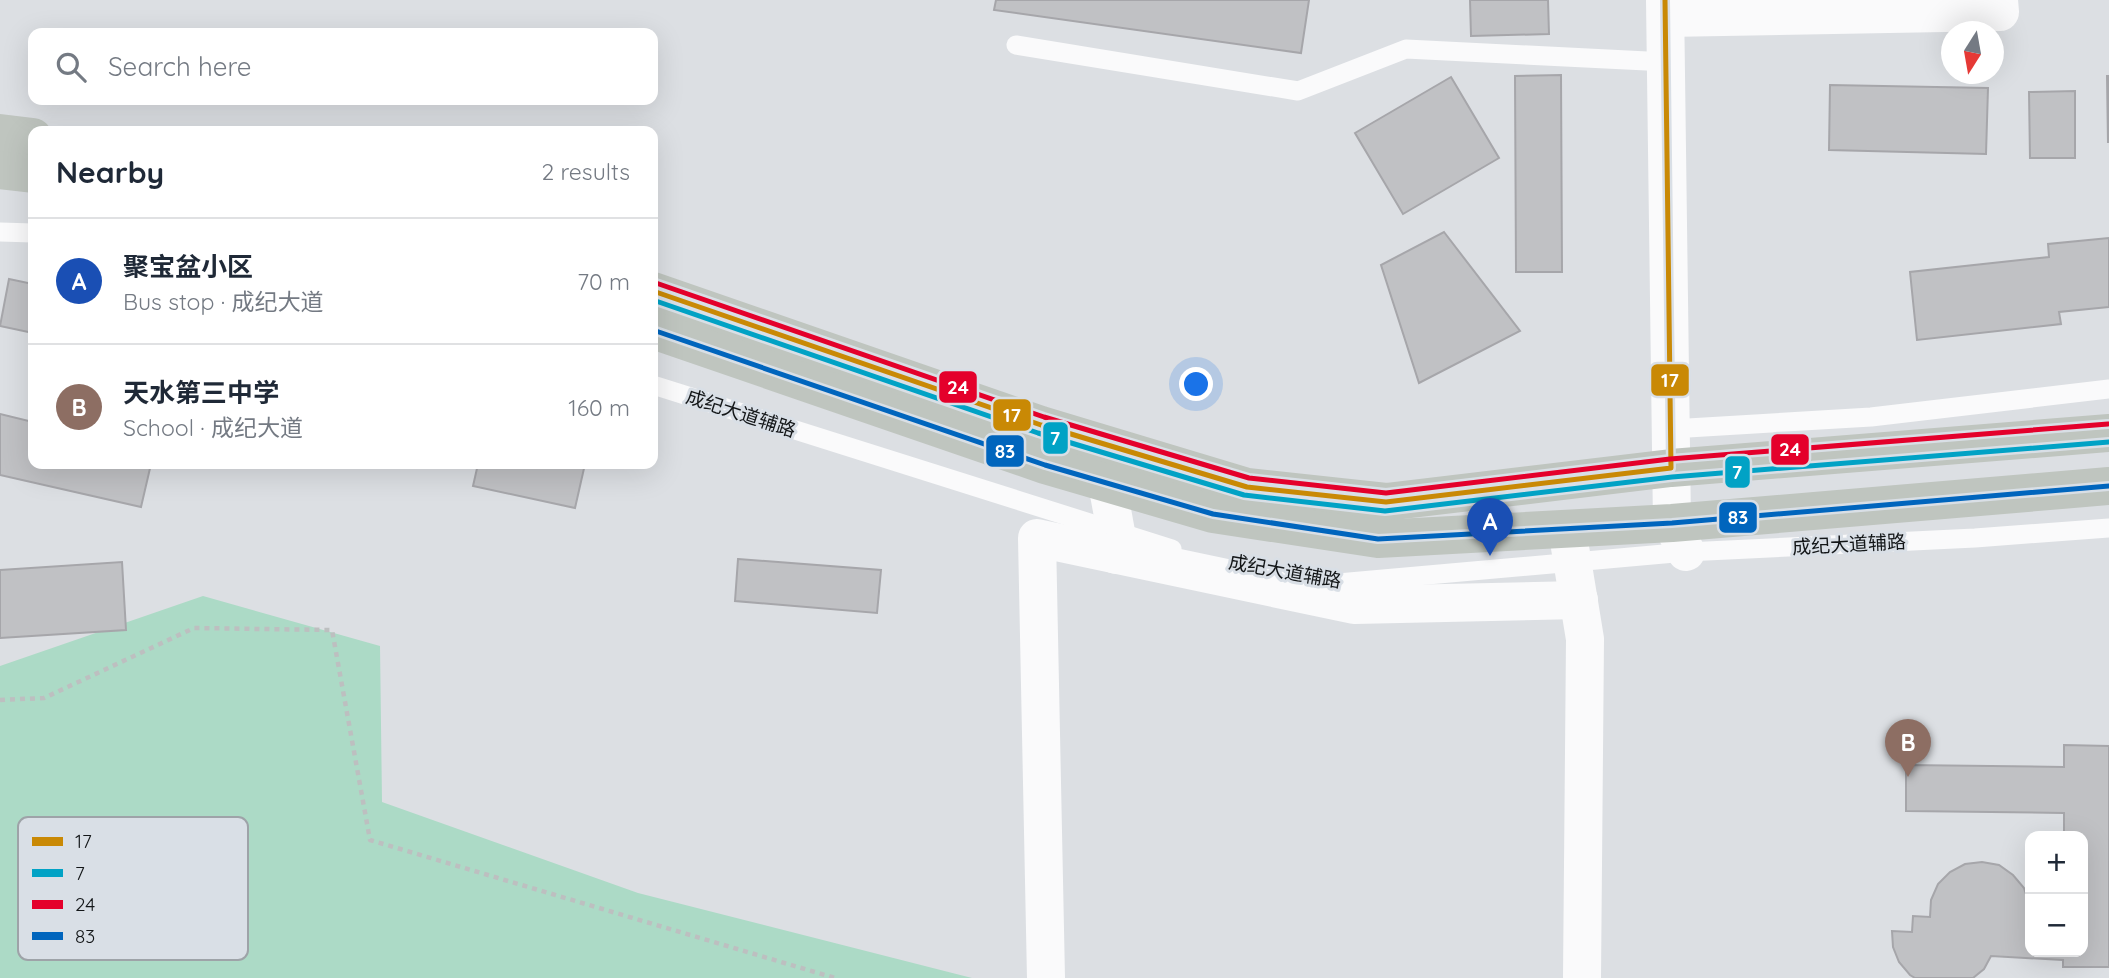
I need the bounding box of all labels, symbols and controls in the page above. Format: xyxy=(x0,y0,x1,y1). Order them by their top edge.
north arrow xyxy=(1941,21,2004,84)
search box xyxy=(28,28,658,105)
icon: search xyxy=(52,48,90,86)
text: Search here xyxy=(108,50,252,83)
text: Nearby xyxy=(56,153,164,191)
text: 2 results xyxy=(541,157,630,186)
text: 聚宝盆小区 xyxy=(123,250,253,283)
text: A xyxy=(72,267,86,296)
text: 70 m xyxy=(577,267,630,296)
text: Bus stop · 成纪大道 xyxy=(123,287,323,316)
line badge: 17 xyxy=(1650,363,1690,397)
your location xyxy=(1179,367,1213,401)
text: 17 xyxy=(1661,368,1679,392)
line badge: 24 xyxy=(938,370,978,404)
text: 24 xyxy=(947,375,969,399)
text: 天水第三中学 xyxy=(123,376,279,409)
street label: 成纪大道辅路 xyxy=(683,384,799,442)
text: B xyxy=(71,393,87,422)
text: 160 m xyxy=(568,393,630,422)
line badge: 17 xyxy=(992,398,1032,432)
text: 17 xyxy=(1003,403,1021,427)
text: School · 成纪大道 xyxy=(123,413,303,442)
line badge: 7 xyxy=(1042,421,1069,455)
text: 7 xyxy=(1050,426,1060,450)
line badge: 24 xyxy=(1770,433,1810,466)
line badge: 83 xyxy=(985,434,1025,468)
text: 24 xyxy=(1779,437,1801,461)
text: 83 xyxy=(995,439,1015,463)
line badge: 7 xyxy=(1724,455,1751,489)
text: 7 xyxy=(1732,460,1742,484)
pin: A xyxy=(1467,498,1513,556)
line badge: 83 xyxy=(1718,501,1758,534)
text: 83 xyxy=(1728,505,1748,529)
street label: 成纪大道辅路 xyxy=(1791,529,1907,559)
street label: 成纪大道辅路 xyxy=(1227,549,1343,593)
pin: B xyxy=(1885,719,1931,777)
legend xyxy=(18,817,248,960)
text: 17 xyxy=(75,829,92,853)
map controls xyxy=(2025,831,2088,957)
button: + xyxy=(2025,831,2088,894)
text: 7 xyxy=(75,861,85,885)
text: 24 xyxy=(75,892,95,916)
button: − xyxy=(2025,894,2088,957)
text: 83 xyxy=(75,924,95,948)

